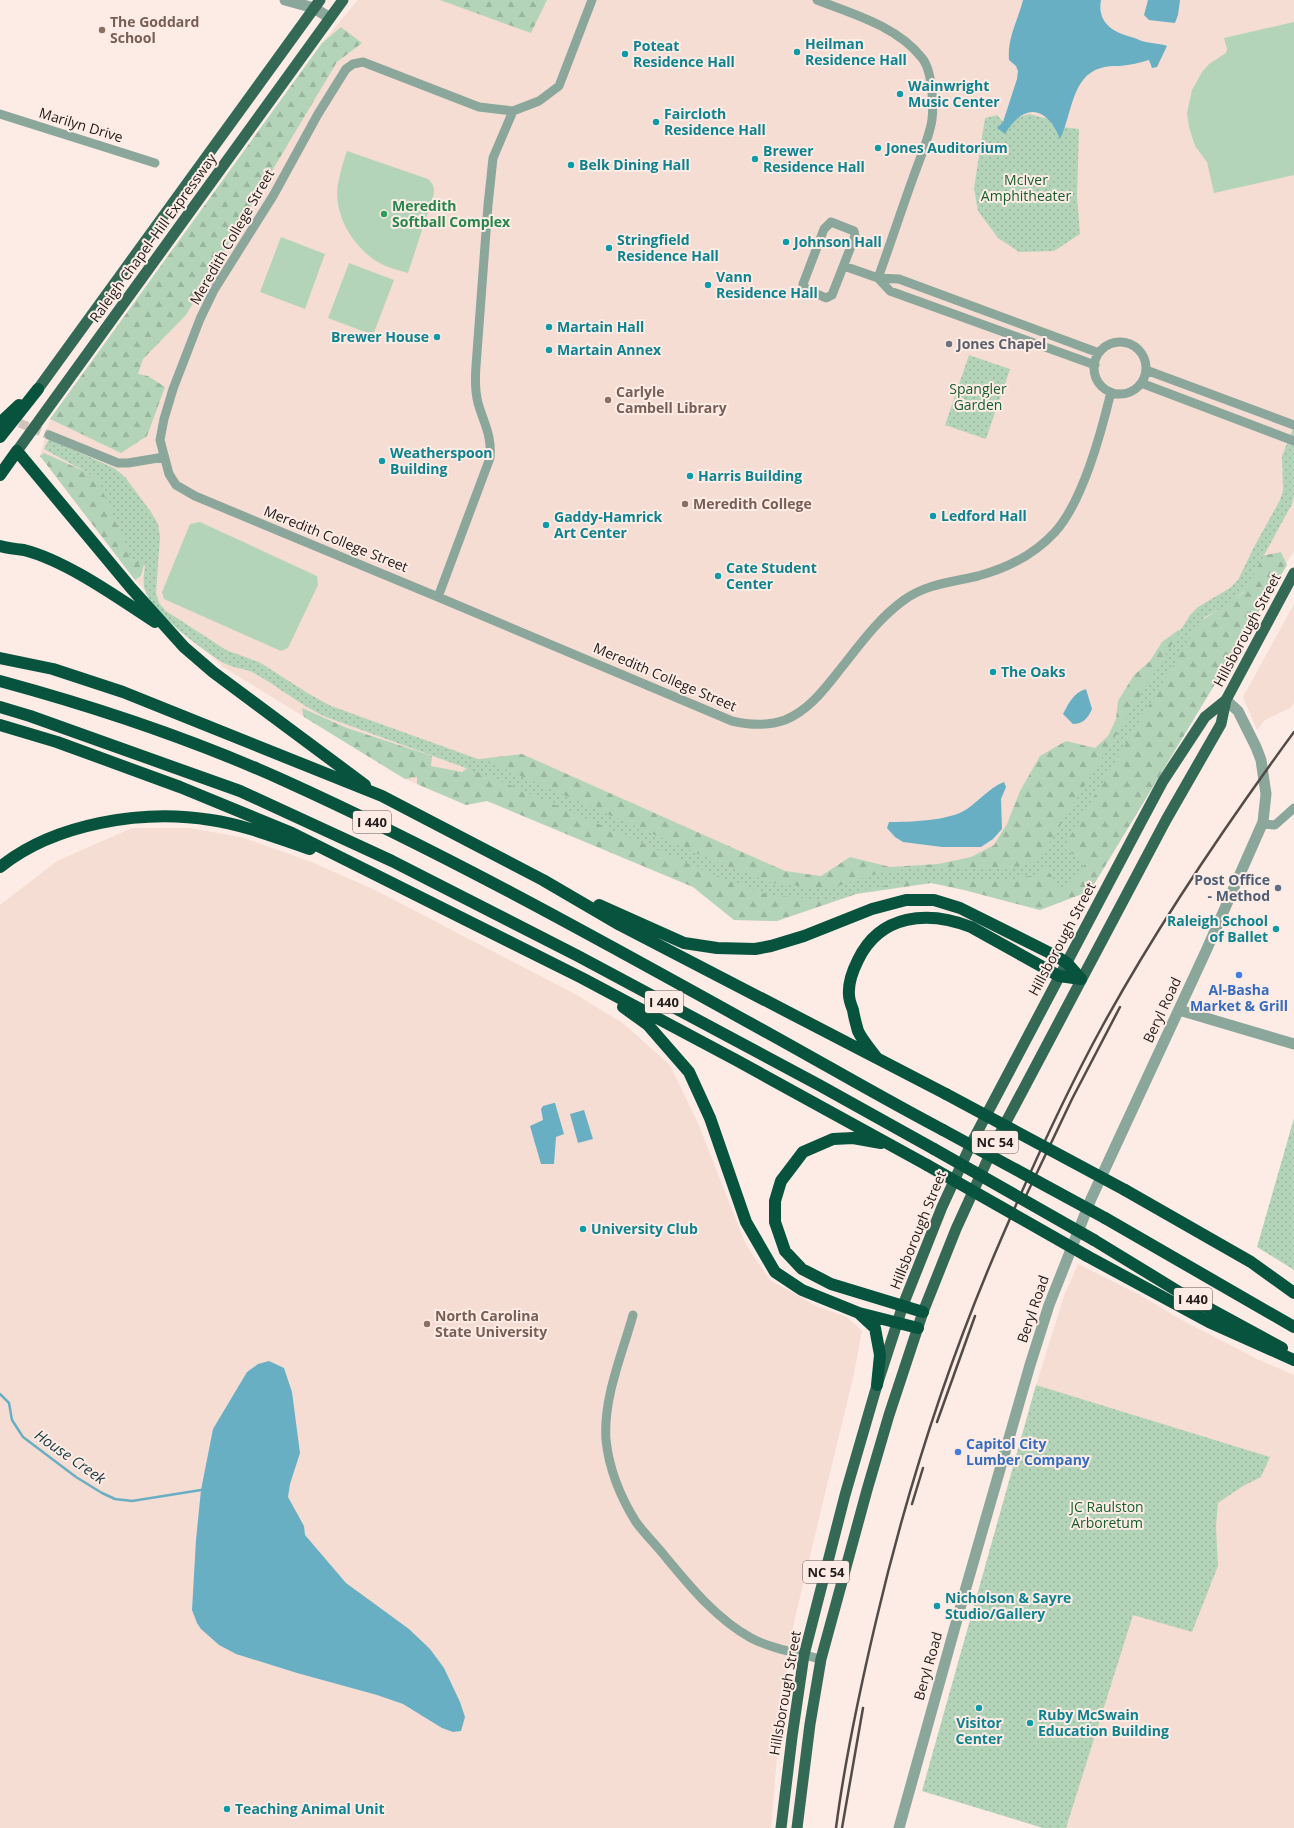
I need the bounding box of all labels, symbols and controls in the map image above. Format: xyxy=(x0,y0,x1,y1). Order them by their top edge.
place label: The Goddard School xyxy=(110,12,199,47)
marker: The Goddard School xyxy=(97,25,107,35)
place label: Heilman Residence Hall xyxy=(805,34,907,69)
place label: Poteat Residence Hall xyxy=(633,36,735,71)
marker: Heilman Residence Hall xyxy=(792,47,802,57)
marker: Poteat Residence Hall xyxy=(620,49,630,59)
place label: Wainwright Music Center xyxy=(908,76,1000,111)
marker: Wainwright Music Center xyxy=(895,89,905,99)
street label: Marilyn Drive xyxy=(37,103,125,146)
place label: Faircloth Residence Hall xyxy=(664,104,766,139)
marker: Faircloth Residence Hall xyxy=(651,117,661,127)
place label: Jones Auditorium xyxy=(884,138,1008,157)
place label: Brewer Residence Hall xyxy=(763,141,865,176)
marker: Jones Auditorium xyxy=(873,143,883,153)
street label: Raleigh Chapel–Hill Expressway xyxy=(85,149,221,326)
marker: Brewer Residence Hall xyxy=(750,154,760,164)
place label: Belk Dining Hall xyxy=(579,155,690,174)
marker: Belk Dining Hall xyxy=(566,160,576,170)
street label: Meredith College Street xyxy=(185,165,278,308)
park label: McIver Amphitheater xyxy=(981,170,1071,205)
place label: Meredith Softball Complex xyxy=(392,196,511,231)
marker: Meredith Softball Complex xyxy=(379,209,389,219)
place label: Stringfield Residence Hall xyxy=(617,230,719,265)
place label: Johnson Hall xyxy=(792,232,882,251)
marker: Johnson Hall xyxy=(781,237,791,247)
marker: Stringfield Residence Hall xyxy=(604,243,614,253)
place label: Vann Residence Hall xyxy=(716,267,818,302)
marker: Vann Residence Hall xyxy=(703,280,713,290)
place label: Martain Hall xyxy=(557,317,644,336)
marker: Martain Hall xyxy=(544,322,554,332)
place label: Brewer House xyxy=(331,327,429,346)
marker: Brewer House xyxy=(432,332,442,342)
place label: Jones Chapel xyxy=(955,334,1046,353)
marker: Jones Chapel xyxy=(944,339,954,349)
place label: Martain Annex xyxy=(557,340,662,359)
marker: Martain Annex xyxy=(544,345,554,355)
park label: Spangler Garden xyxy=(949,379,1007,414)
place label: Carlyle Cambell Library xyxy=(616,382,727,417)
marker: Carlyle Cambell Library xyxy=(603,395,613,405)
place label: Weatherspoon Building xyxy=(390,443,493,478)
marker: Weatherspoon Building xyxy=(377,456,387,466)
place label: Harris Building xyxy=(698,466,802,485)
marker: Harris Building xyxy=(685,471,695,481)
place label: Meredith College xyxy=(693,494,812,513)
marker: Meredith College xyxy=(680,499,690,509)
street label: Meredith College Street xyxy=(261,501,411,576)
place label: Ledford Hall xyxy=(941,506,1027,525)
place label: Gaddy-Hamrick Art Center xyxy=(554,507,663,542)
marker: Ledford Hall xyxy=(928,511,938,521)
marker: Gaddy-Hamrick Art Center xyxy=(541,520,551,530)
place label: Cate Student Center xyxy=(726,558,817,593)
street label: Hillsborough Street xyxy=(1209,570,1285,690)
marker: Cate Student Center xyxy=(713,571,723,581)
street label: Meredith College Street xyxy=(591,638,740,715)
place label: The Oaks xyxy=(1001,662,1065,681)
marker: The Oaks xyxy=(988,667,998,677)
road number: I 440 xyxy=(353,811,391,833)
place label: Post Office - Method xyxy=(1194,870,1270,905)
street label: Hillsborough Street xyxy=(1024,879,1100,999)
marker: Post Office - Method xyxy=(1273,883,1283,893)
place label: Raleigh School of Ballet xyxy=(1167,911,1268,946)
marker: Raleigh School of Ballet xyxy=(1271,924,1281,934)
marker: Al-Basha Market & Grill xyxy=(1234,970,1244,980)
street label: Beryl Road xyxy=(1138,974,1185,1046)
place label: Al-Basha Market & Grill xyxy=(1190,980,1288,1015)
road number: I 440 xyxy=(645,991,683,1013)
road number: NC 54 xyxy=(972,1131,1018,1153)
street label: Hillsborough Street xyxy=(885,1168,950,1292)
place label: University Club xyxy=(591,1219,698,1238)
marker: University Club xyxy=(578,1224,588,1234)
street label: Beryl Road xyxy=(1012,1273,1053,1345)
road number: I 440 xyxy=(1174,1288,1212,1310)
place label: North Carolina State University xyxy=(435,1306,547,1341)
marker: North Carolina State University xyxy=(422,1319,432,1329)
water label: House Creek xyxy=(31,1424,110,1488)
place label: Capitol City Lumber Company xyxy=(966,1434,1090,1469)
marker: Capitol City Lumber Company xyxy=(953,1447,963,1457)
park label: JC Raulston Arboretum xyxy=(1068,1497,1144,1532)
road number: NC 54 xyxy=(803,1561,849,1583)
place label: Nicholson & Sayre Studio/Gallery xyxy=(945,1588,1071,1623)
marker: Nicholson & Sayre Studio/Gallery xyxy=(932,1601,942,1611)
street label: Hillsborough Street xyxy=(764,1629,805,1757)
street label: Beryl Road xyxy=(909,1629,946,1702)
marker: Visitor Center xyxy=(974,1703,984,1713)
place label: Ruby McSwain Education Building xyxy=(1038,1705,1169,1740)
place label: Visitor Center xyxy=(955,1713,1003,1748)
marker: Ruby McSwain Education Building xyxy=(1025,1718,1035,1728)
place label: Teaching Animal Unit xyxy=(235,1799,385,1818)
marker: Teaching Animal Unit xyxy=(222,1804,232,1814)

